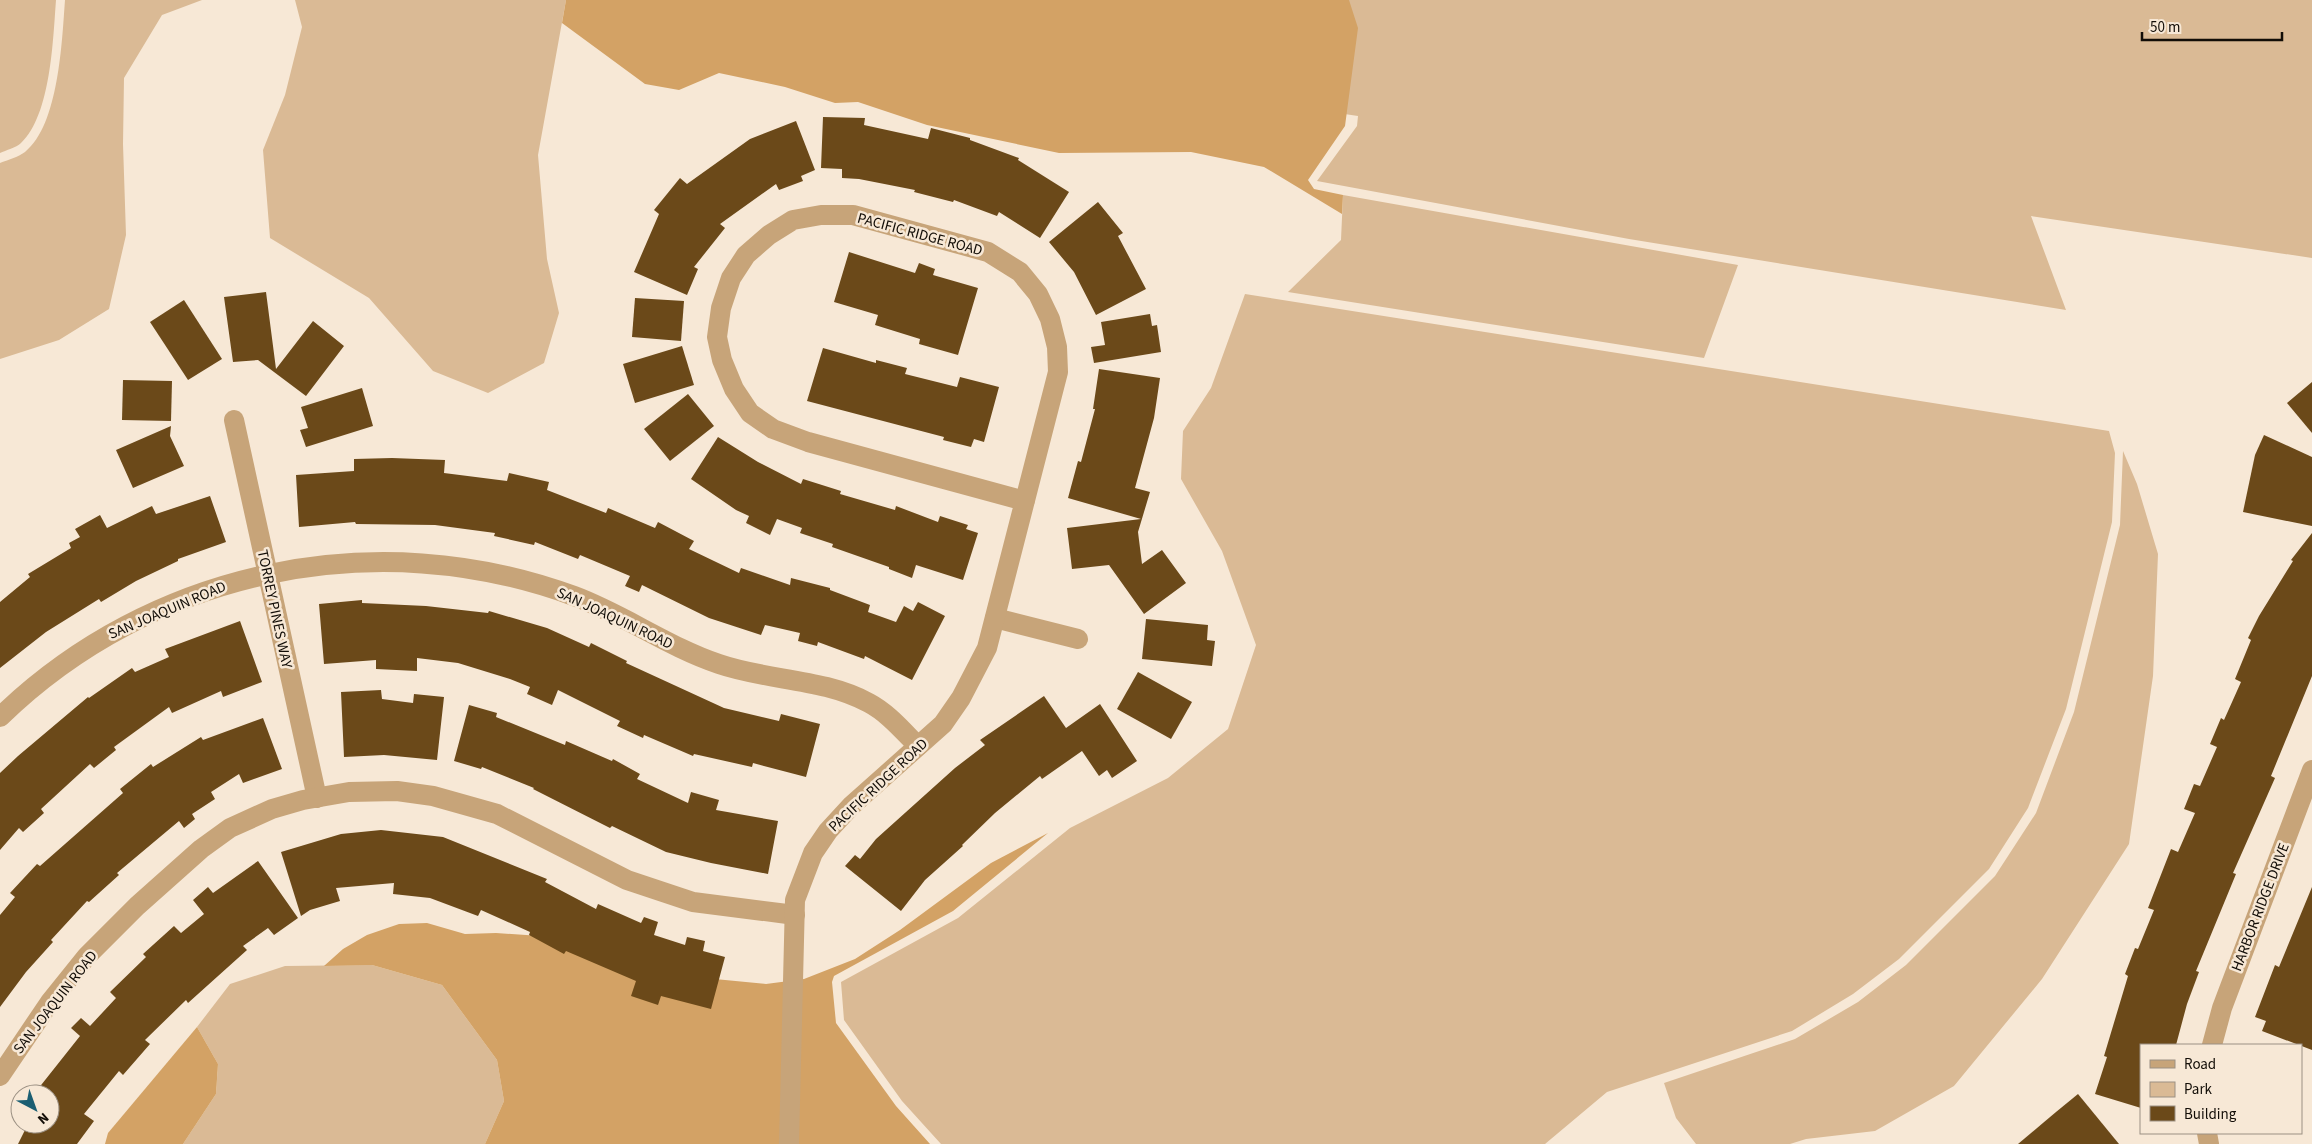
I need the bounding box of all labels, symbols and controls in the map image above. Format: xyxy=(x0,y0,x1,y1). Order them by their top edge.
scale bar xyxy=(2142,10,2282,42)
text: 50 m xyxy=(2150,17,2180,38)
street label: PACIFIC RIDGE ROAD xyxy=(855,208,985,261)
street label: TORREY PINES WAY xyxy=(252,548,298,671)
street label: SAN JOAQUIN ROAD xyxy=(105,576,229,645)
street label: SAN JOAQUIN ROAD xyxy=(553,582,676,655)
street label: PACIFIC RIDGE ROAD xyxy=(824,734,933,837)
street label: HARBOR RIDGE DRIVE xyxy=(2226,840,2295,974)
street label: SAN JOAQUIN ROAD xyxy=(8,946,102,1058)
legend xyxy=(2140,1044,2302,1134)
text: Road xyxy=(2184,1054,2216,1075)
text: Park xyxy=(2184,1079,2213,1100)
north arrow xyxy=(10,1084,60,1134)
text: Building xyxy=(2184,1104,2237,1125)
text: N xyxy=(33,1107,53,1129)

